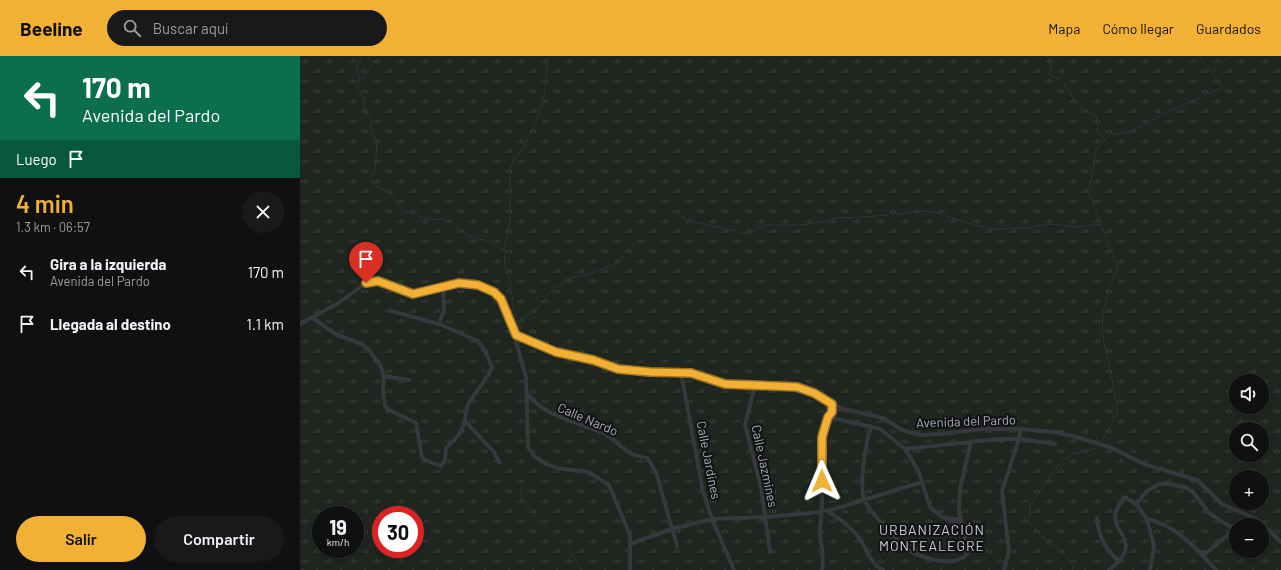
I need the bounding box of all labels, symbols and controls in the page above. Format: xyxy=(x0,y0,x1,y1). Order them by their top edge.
search box xyxy=(107,10,387,46)
text: Beeline xyxy=(20,17,83,40)
icon: search xyxy=(121,17,143,39)
text: Buscar aquí xyxy=(153,19,228,37)
text: Mapa xyxy=(1048,20,1080,37)
text: Cómo llegar xyxy=(1102,20,1174,37)
text: Guardados xyxy=(1196,20,1261,37)
text: 170 m xyxy=(82,70,151,104)
icon: left xyxy=(16,72,68,124)
text: Avenida del Pardo xyxy=(82,104,220,126)
icon: arrive xyxy=(65,148,87,170)
text: Luego xyxy=(16,150,57,168)
text: 4 min xyxy=(16,189,74,218)
button: close xyxy=(242,191,284,233)
text: 1.3 km · 06:57 xyxy=(16,219,90,235)
pin xyxy=(349,242,383,283)
icon: arrive xyxy=(355,248,377,270)
text: Gira a la izquierda xyxy=(50,255,166,273)
icon: left xyxy=(16,261,38,283)
text: 170 m xyxy=(248,263,284,281)
text: Avenida del Pardo xyxy=(50,273,150,289)
icon: arrive xyxy=(16,313,38,335)
text: Llegada al destino xyxy=(50,315,171,333)
text: 1.1 km xyxy=(246,315,284,333)
map controls xyxy=(1229,374,1269,558)
button: sound xyxy=(1229,374,1269,414)
street label: Calle Nardo xyxy=(555,399,621,439)
street label: Avenida del Pardo xyxy=(916,411,1016,431)
street label: Calle Jardines xyxy=(694,420,724,500)
button: search xyxy=(1229,422,1269,462)
street label: Calle Jazmines xyxy=(748,423,782,509)
position arrow xyxy=(801,460,843,502)
button: + xyxy=(1229,470,1269,510)
speed limit sign: 30 xyxy=(372,506,424,558)
text: 19 xyxy=(329,515,347,539)
button: Salir xyxy=(16,516,146,562)
button: Compartir xyxy=(154,516,284,562)
button: − xyxy=(1229,518,1269,558)
district label: URBANIZACIÓN MONTEALEGRE xyxy=(879,521,985,554)
text: km/h xyxy=(327,536,349,548)

